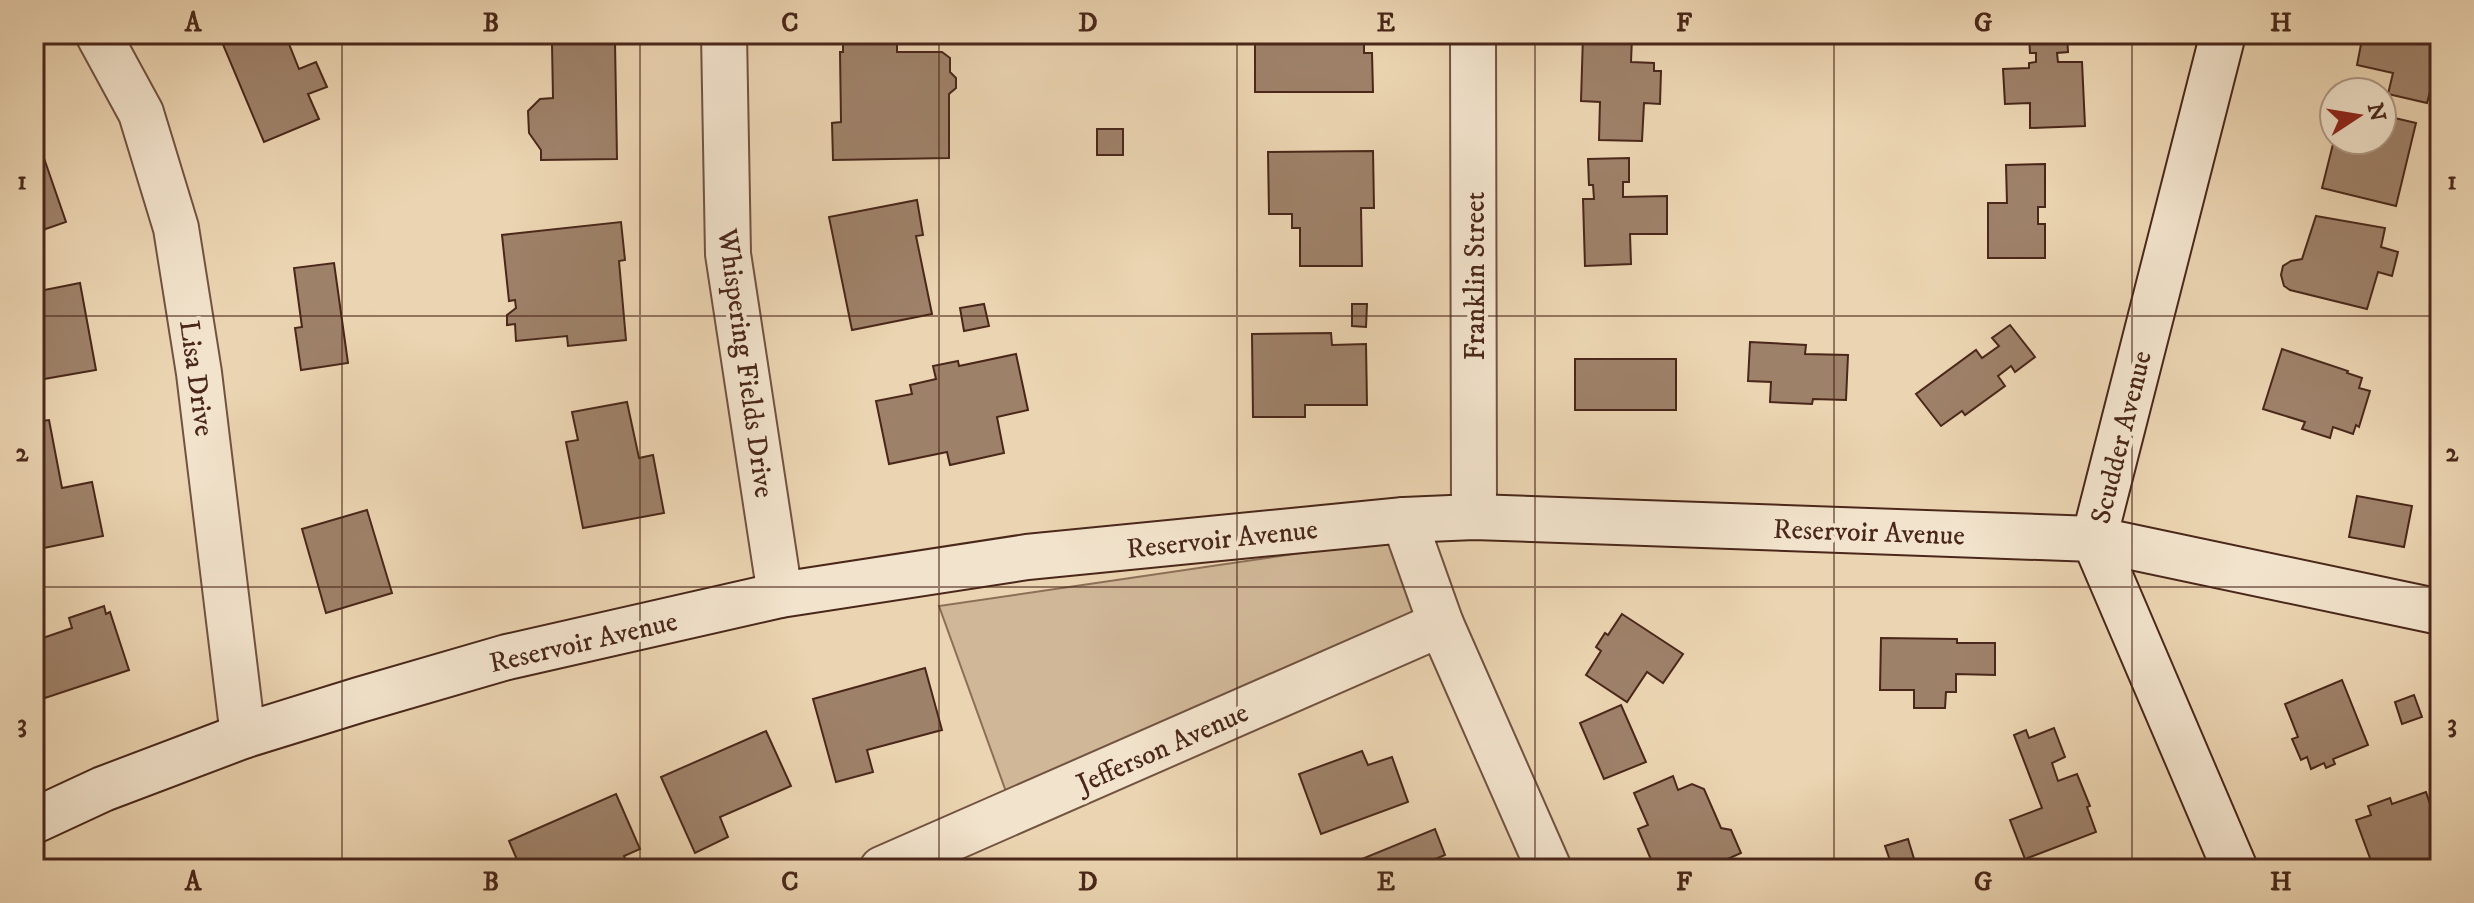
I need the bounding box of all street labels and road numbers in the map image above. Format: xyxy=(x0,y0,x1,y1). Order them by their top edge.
street label: Franklin Street xyxy=(1458,191,1493,361)
street label: Whispering Fields Drive xyxy=(709,225,782,500)
street label: Lisa Drive xyxy=(171,318,222,439)
street label: Scudder Avenue xyxy=(2083,347,2160,527)
street label: Reservoir Avenue xyxy=(1125,512,1319,567)
street label: Reservoir Avenue xyxy=(1772,512,1966,553)
street label: Reservoir Avenue xyxy=(486,604,681,681)
street label: Jefferson Avenue xyxy=(1069,695,1254,803)

